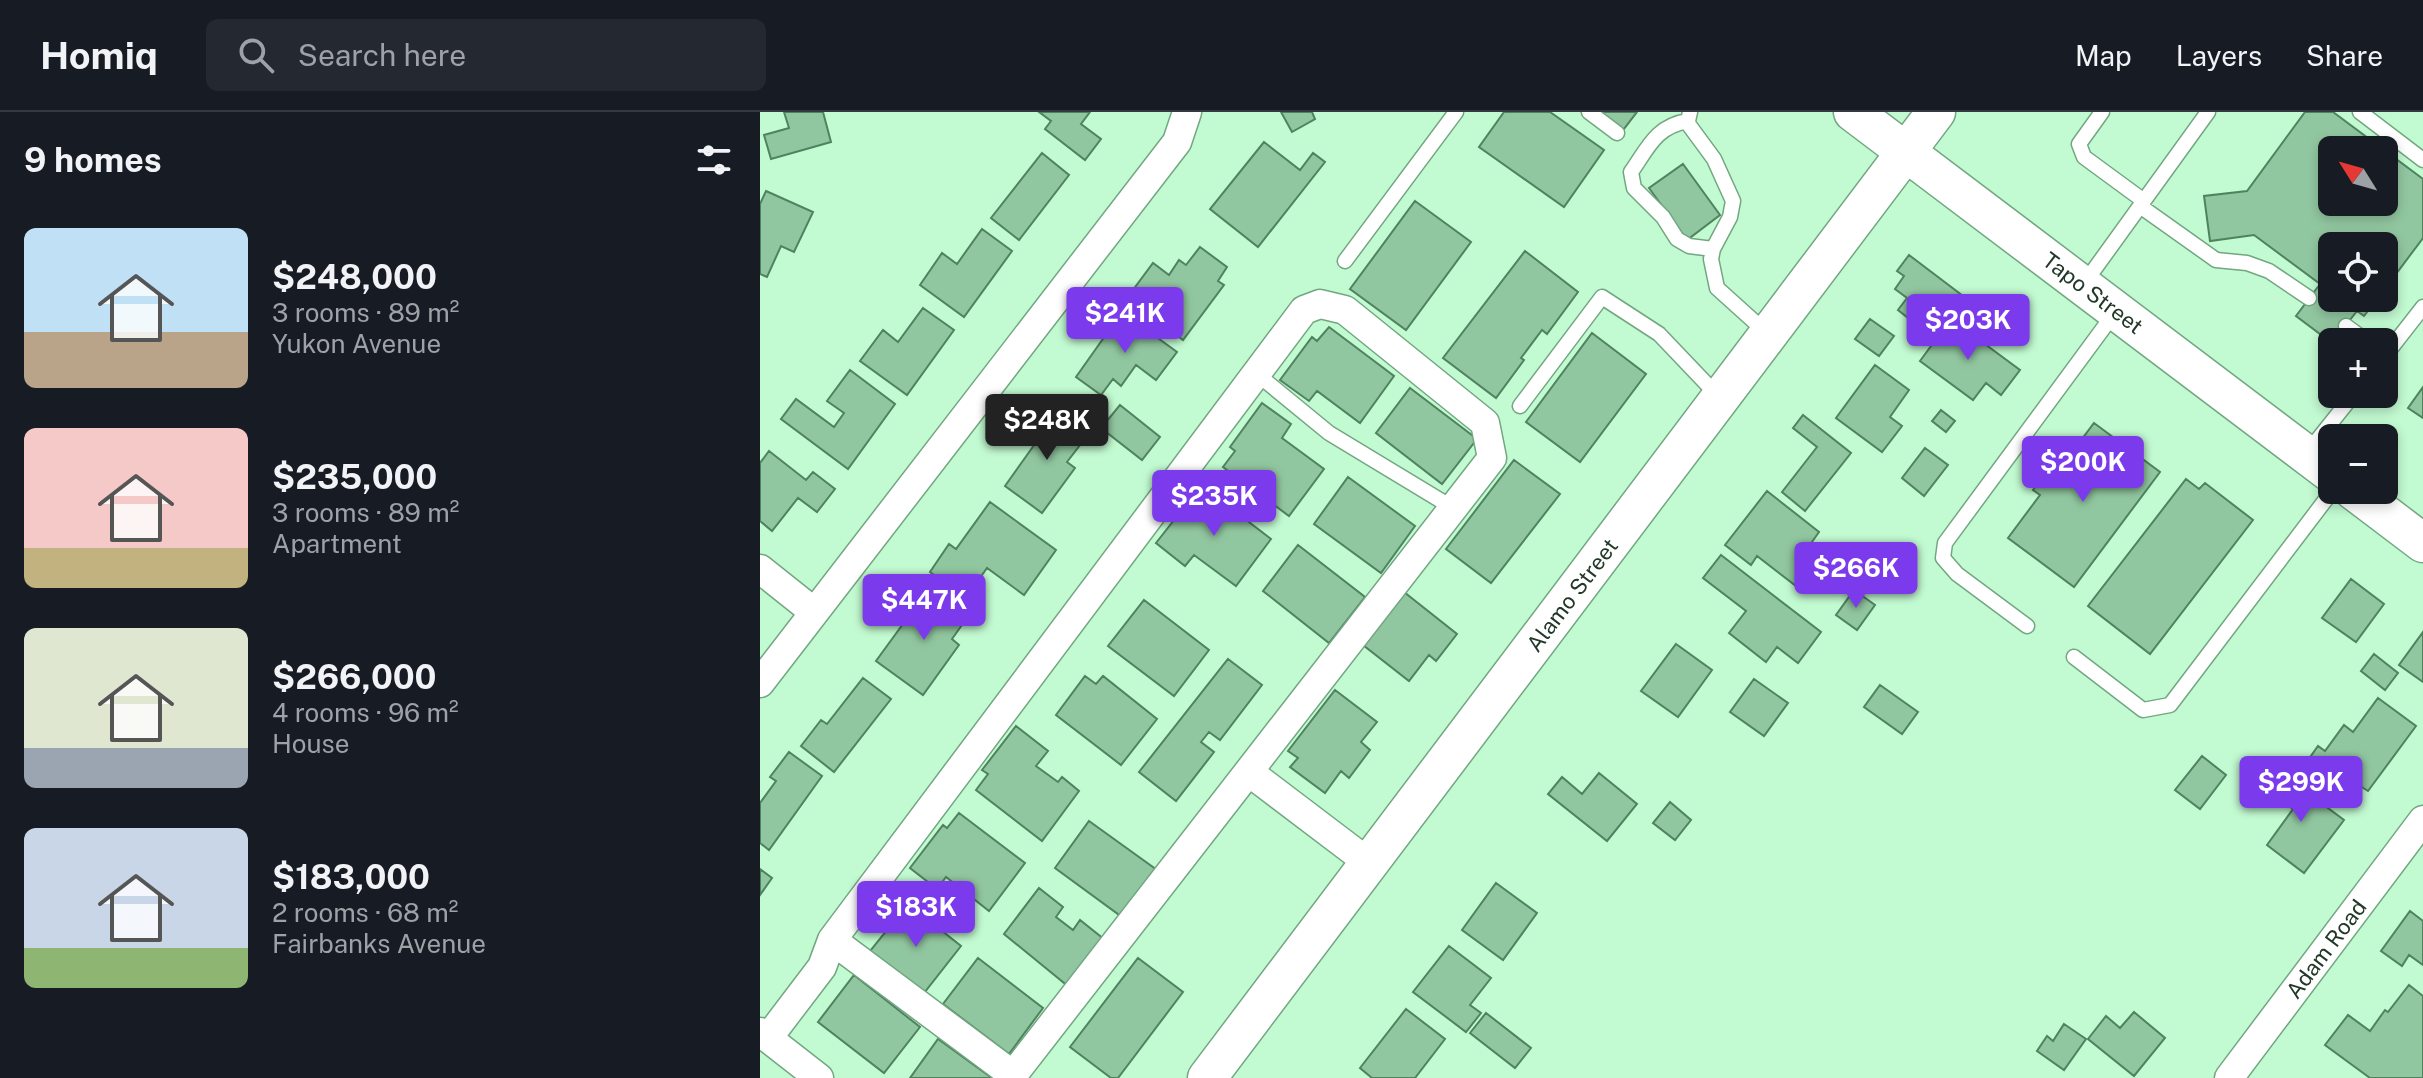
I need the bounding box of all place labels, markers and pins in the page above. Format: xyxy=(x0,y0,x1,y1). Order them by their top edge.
pin: $241K xyxy=(1069,287,1181,355)
pin: $203K xyxy=(1912,294,2024,362)
pin: $248K xyxy=(991,394,1103,462)
pin: $200K xyxy=(2027,436,2139,504)
pin: $235K xyxy=(1158,470,1270,538)
pin: $266K xyxy=(1800,542,1912,610)
pin: $447K xyxy=(868,574,980,642)
pin: $299K xyxy=(2245,756,2357,824)
pin: $183K xyxy=(860,881,972,949)

